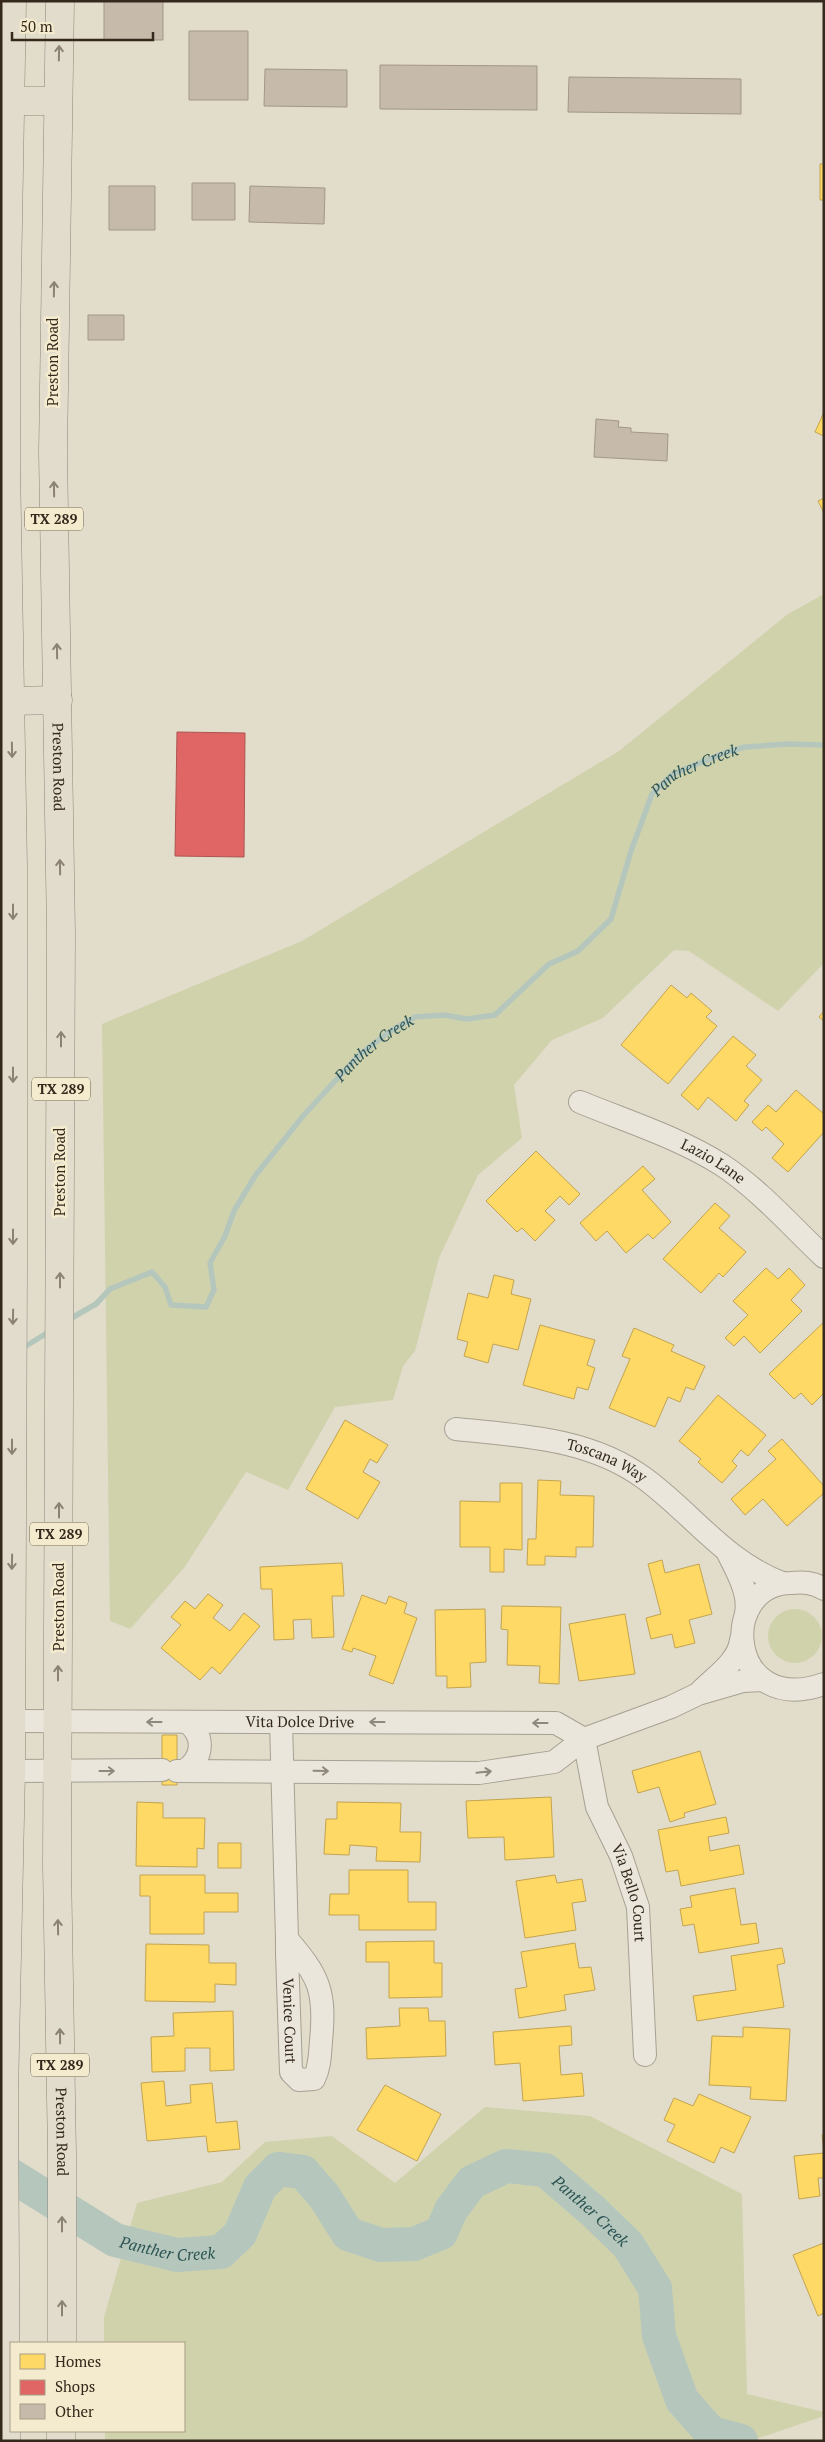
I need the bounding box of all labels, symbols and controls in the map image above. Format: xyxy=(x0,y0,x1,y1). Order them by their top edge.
scale bar xyxy=(12,10,154,42)
text: 50 m xyxy=(20,16,53,36)
one-way arrow xyxy=(54,45,64,61)
one-way arrow xyxy=(49,281,59,298)
street label: Preston Road xyxy=(42,318,62,406)
one-way arrow xyxy=(49,481,59,498)
road number: TX 289 xyxy=(25,508,83,530)
one-way arrow xyxy=(52,643,62,660)
street label: Preston Road xyxy=(49,722,70,811)
water label: Panther Creek xyxy=(645,738,741,802)
one-way arrow xyxy=(7,741,16,757)
one-way arrow xyxy=(56,859,65,875)
one-way arrow xyxy=(8,904,18,920)
water label: Panther Creek xyxy=(328,1009,418,1087)
one-way arrow xyxy=(56,1031,66,1047)
one-way arrow xyxy=(8,1066,18,1082)
road number: TX 289 xyxy=(32,1078,90,1100)
street label: Preston Road xyxy=(49,1128,69,1216)
street label: Lazio Lane xyxy=(678,1133,750,1188)
one-way arrow xyxy=(8,1228,18,1245)
one-way arrow xyxy=(55,1272,65,1288)
one-way arrow xyxy=(8,1308,18,1324)
street label: Toscana Way xyxy=(565,1433,652,1486)
one-way arrow xyxy=(7,1439,17,1455)
one-way arrow xyxy=(54,1502,64,1518)
road number: TX 289 xyxy=(30,1522,88,1546)
one-way arrow xyxy=(8,1554,17,1570)
street label: Preston Road xyxy=(48,1563,68,1651)
one-way arrow xyxy=(53,1665,63,1681)
street label: Vita Dolce Drive xyxy=(246,1711,354,1731)
one-way arrow xyxy=(146,1717,162,1727)
one-way arrow xyxy=(370,1717,386,1727)
one-way arrow xyxy=(532,1718,548,1728)
one-way arrow xyxy=(98,1766,114,1776)
one-way arrow xyxy=(313,1766,329,1775)
one-way arrow xyxy=(476,1767,492,1777)
street label: Via Bello Court xyxy=(607,1840,651,1943)
one-way arrow xyxy=(53,1919,63,1936)
street label: Venice Court xyxy=(279,1978,302,2064)
one-way arrow xyxy=(55,2028,65,2044)
road number: TX 289 xyxy=(31,2054,89,2076)
street label: Preston Road xyxy=(52,2087,73,2176)
water label: Panther Creek xyxy=(547,2169,634,2251)
one-way arrow xyxy=(57,2216,67,2232)
water label: Panther Creek xyxy=(117,2230,216,2266)
one-way arrow xyxy=(57,2300,67,2316)
legend xyxy=(10,2342,185,2432)
text: Homes xyxy=(55,2351,101,2371)
text: Shops xyxy=(55,2376,95,2396)
text: Other xyxy=(55,2401,94,2421)

